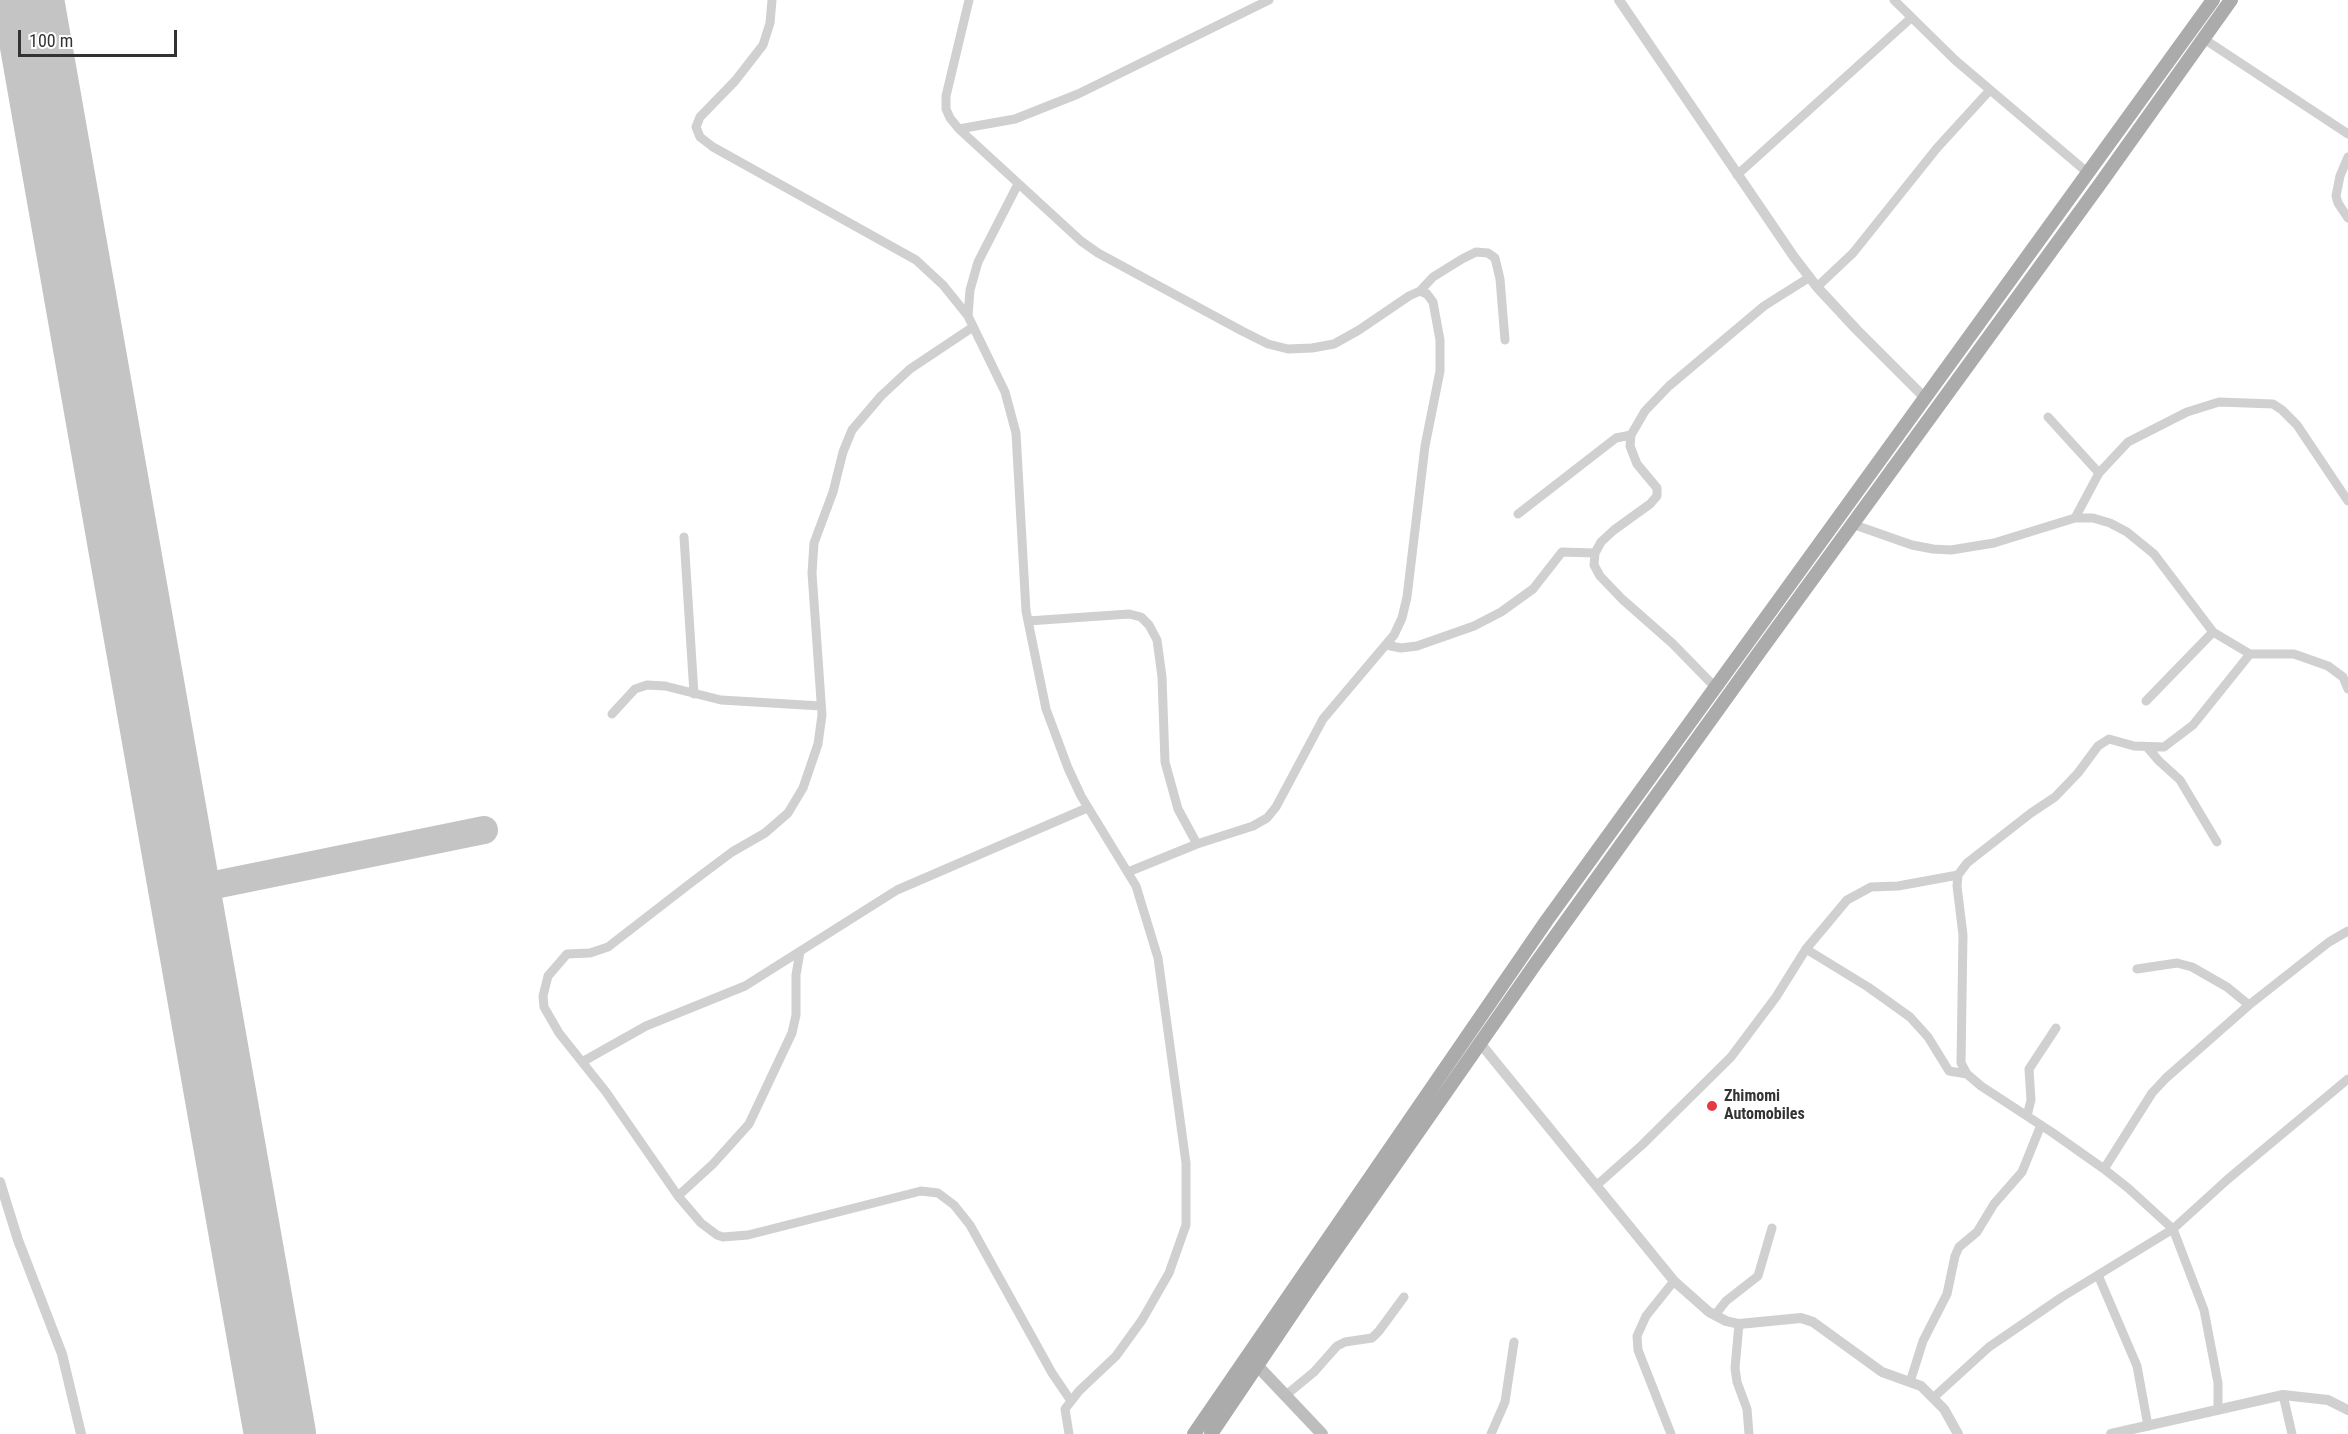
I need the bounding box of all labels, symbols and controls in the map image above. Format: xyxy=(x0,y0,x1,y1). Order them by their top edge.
scale bar xyxy=(21,18,180,56)
text: 100 m xyxy=(29,30,73,51)
place label: Zhimomi Automobiles xyxy=(1724,1087,1805,1125)
marker: Zhimomi Automobiles xyxy=(1705,1099,1719,1113)

